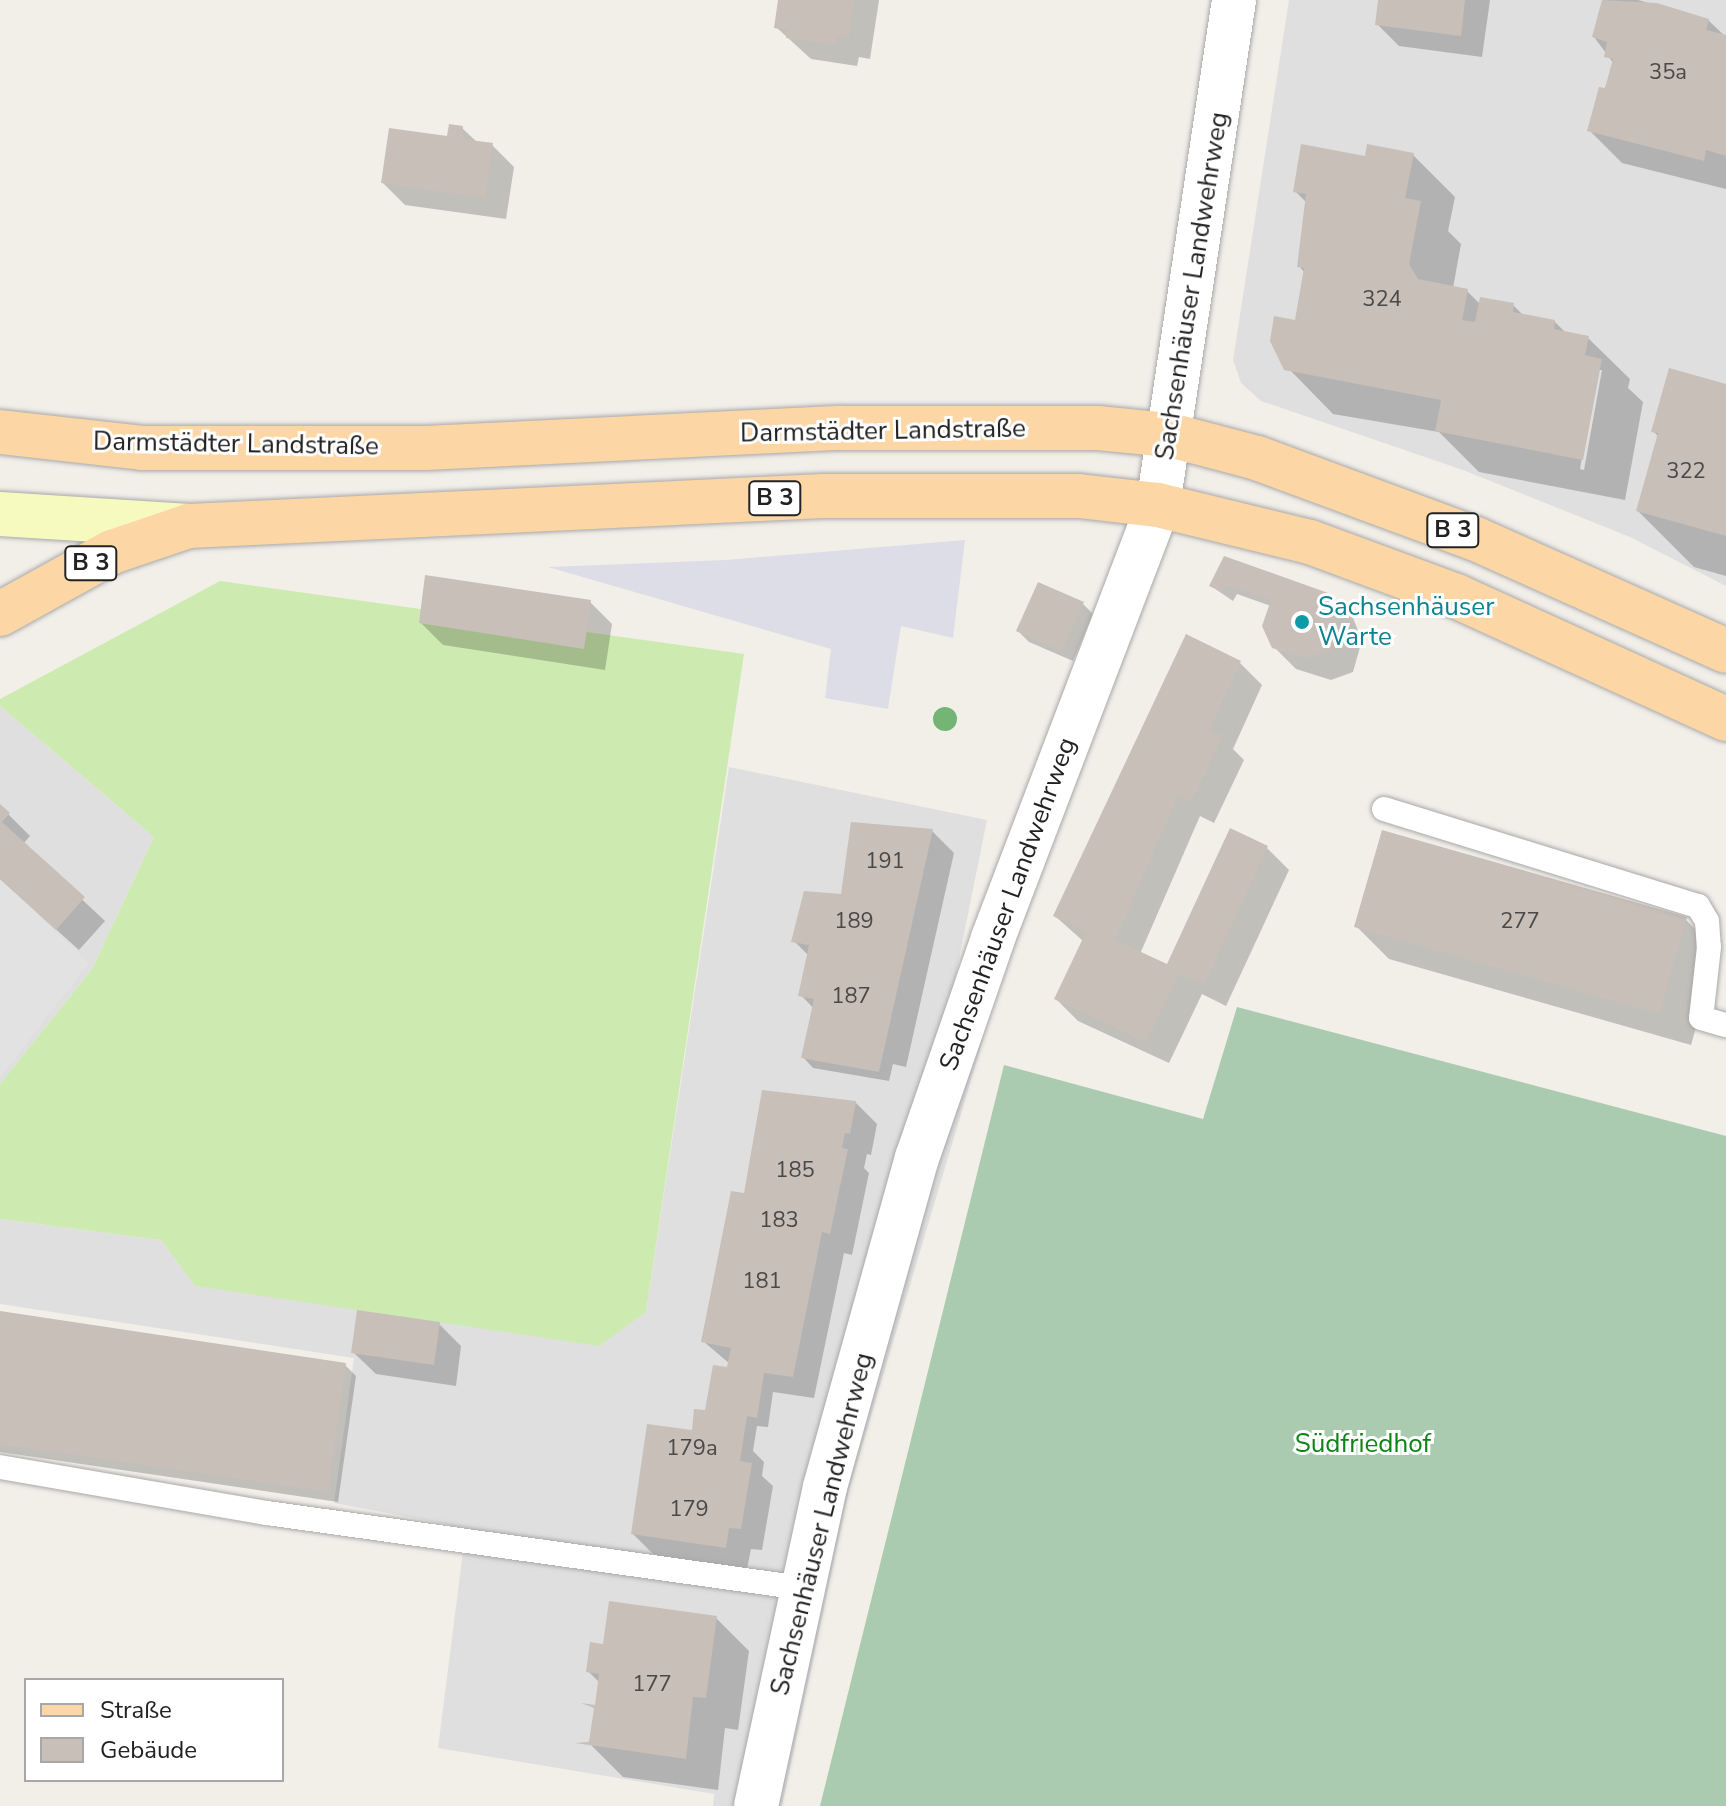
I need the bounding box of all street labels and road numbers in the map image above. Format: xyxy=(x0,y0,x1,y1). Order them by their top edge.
street label: Sachsenhäuser Landwehrweg xyxy=(1149,110,1235,462)
street label: Darmstädter Landstraße xyxy=(740,413,1026,449)
street label: Darmstädter Landstraße xyxy=(93,426,379,462)
road number: B 3 xyxy=(747,478,803,518)
road number: B 3 xyxy=(1425,510,1481,550)
road number: B 3 xyxy=(63,543,119,583)
street label: Sachsenhäuser Landwehrweg xyxy=(933,733,1083,1075)
street label: Sachsenhäuser Landwehrweg xyxy=(764,1349,880,1699)

